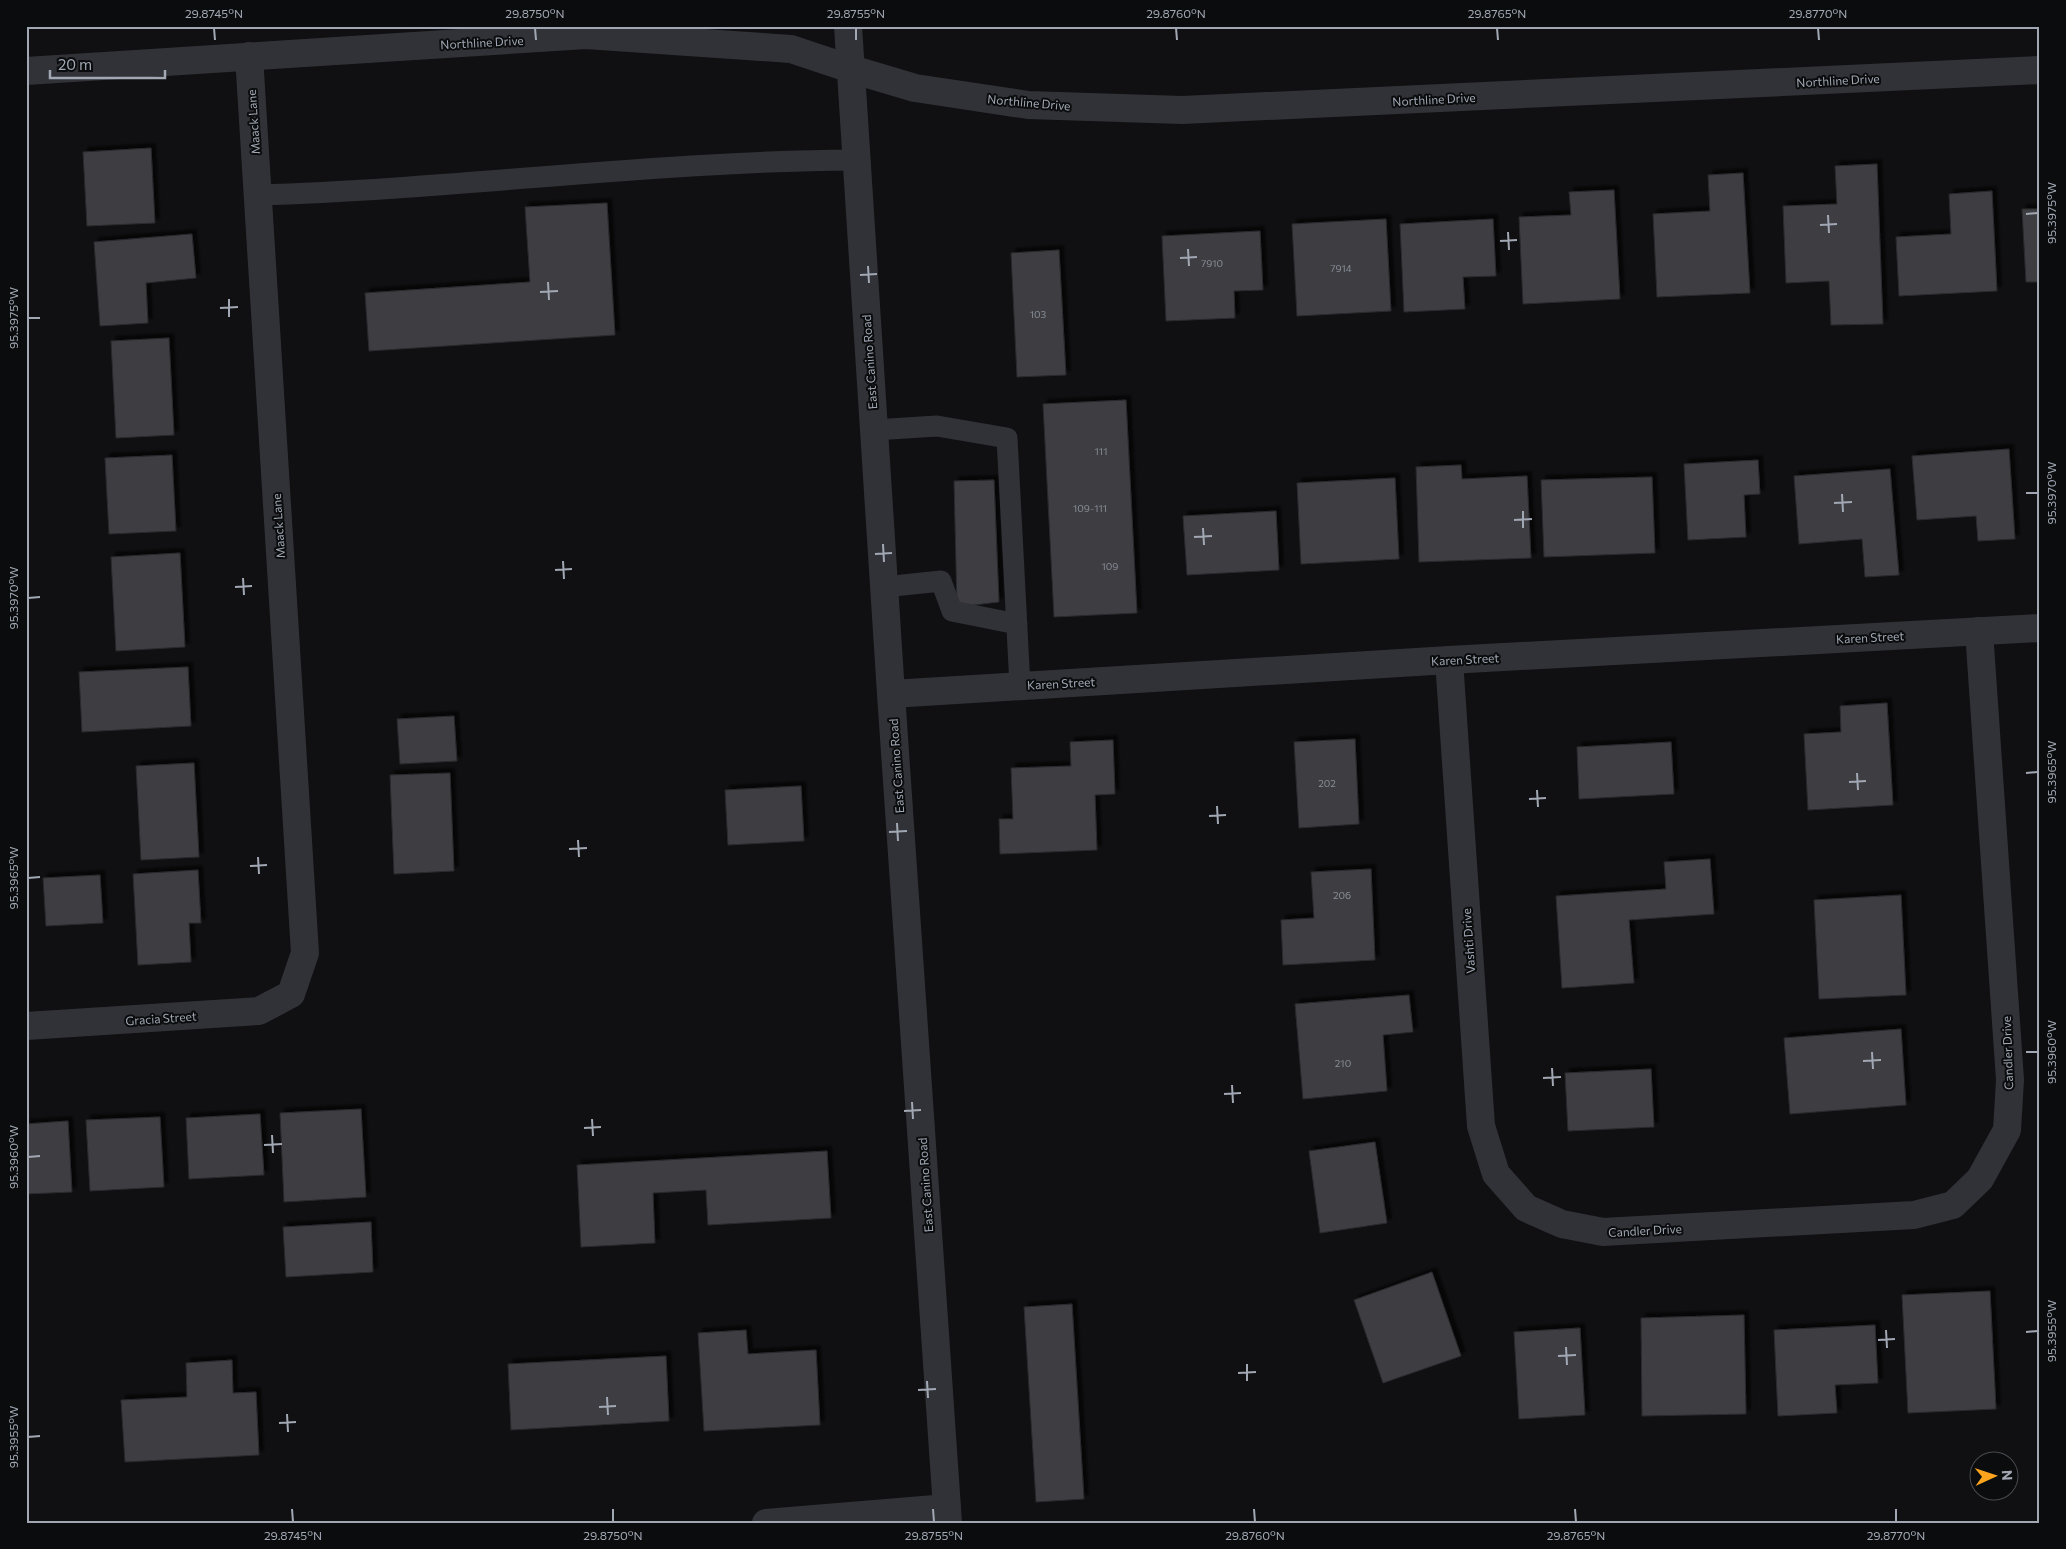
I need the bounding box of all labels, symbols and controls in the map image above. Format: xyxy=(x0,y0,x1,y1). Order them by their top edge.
text: 29.8745°N xyxy=(185,6,243,20)
text: 29.8750°N xyxy=(505,6,565,20)
text: 29.8755°N xyxy=(827,6,885,20)
text: 29.8760°N xyxy=(1146,6,1206,20)
text: 29.8765°N xyxy=(1468,6,1526,20)
text: 29.8770°N xyxy=(1789,6,1847,20)
street label: Northline Drive xyxy=(440,33,524,51)
scale bar xyxy=(50,48,165,80)
text: 20 m xyxy=(58,55,92,73)
street label: Northline Drive xyxy=(1796,71,1880,89)
street label: Maack Lane xyxy=(244,89,262,155)
street label: Northline Drive xyxy=(1392,90,1476,108)
street label: Northline Drive xyxy=(987,91,1071,113)
text: 95.3975°W xyxy=(2044,182,2058,244)
house number: 7910 xyxy=(1201,257,1223,269)
house number: 7914 xyxy=(1330,262,1352,274)
text: 95.3975°W xyxy=(6,287,20,349)
house number: 103 xyxy=(1030,308,1047,320)
street label: East Canino Road xyxy=(859,314,879,410)
house number: 111 xyxy=(1095,445,1107,457)
text: 95.3970°W xyxy=(2044,462,2058,524)
street label: Maack Lane xyxy=(269,493,287,559)
house number: 109-111 xyxy=(1073,502,1107,514)
house number: 109 xyxy=(1102,560,1118,572)
text: 95.3970°W xyxy=(6,567,20,629)
street label: Karen Street xyxy=(1836,628,1905,646)
street label: Karen Street xyxy=(1431,650,1500,668)
street label: Karen Street xyxy=(1027,674,1096,692)
street label: East Canino Road xyxy=(886,718,906,814)
text: 95.3965°W xyxy=(2044,740,2058,804)
house number: 202 xyxy=(1318,777,1336,789)
text: 95.3965°W xyxy=(6,846,20,910)
house number: 206 xyxy=(1333,889,1351,901)
street label: Vashti Drive xyxy=(1459,908,1477,974)
street label: Gracia Street xyxy=(125,1009,197,1027)
street label: Candler Drive xyxy=(1999,1016,2015,1090)
text: 95.3960°W xyxy=(2044,1020,2058,1084)
house number: 210 xyxy=(1335,1057,1351,1069)
text: 95.3960°W xyxy=(6,1125,20,1189)
street label: East Canino Road xyxy=(915,1137,935,1233)
street label: Candler Drive xyxy=(1608,1221,1682,1239)
text: 95.3955°W xyxy=(2044,1300,2058,1362)
text: 95.3955°W xyxy=(6,1406,20,1468)
north arrow xyxy=(1968,1452,2018,1502)
text: N xyxy=(1999,1470,2016,1481)
text: 29.8745°N xyxy=(264,1528,322,1542)
text: 29.8750°N xyxy=(583,1528,643,1542)
text: 29.8755°N xyxy=(905,1528,963,1542)
text: 29.8760°N xyxy=(1225,1528,1285,1542)
text: 29.8765°N xyxy=(1547,1528,1605,1542)
text: 29.8770°N xyxy=(1867,1528,1925,1542)

